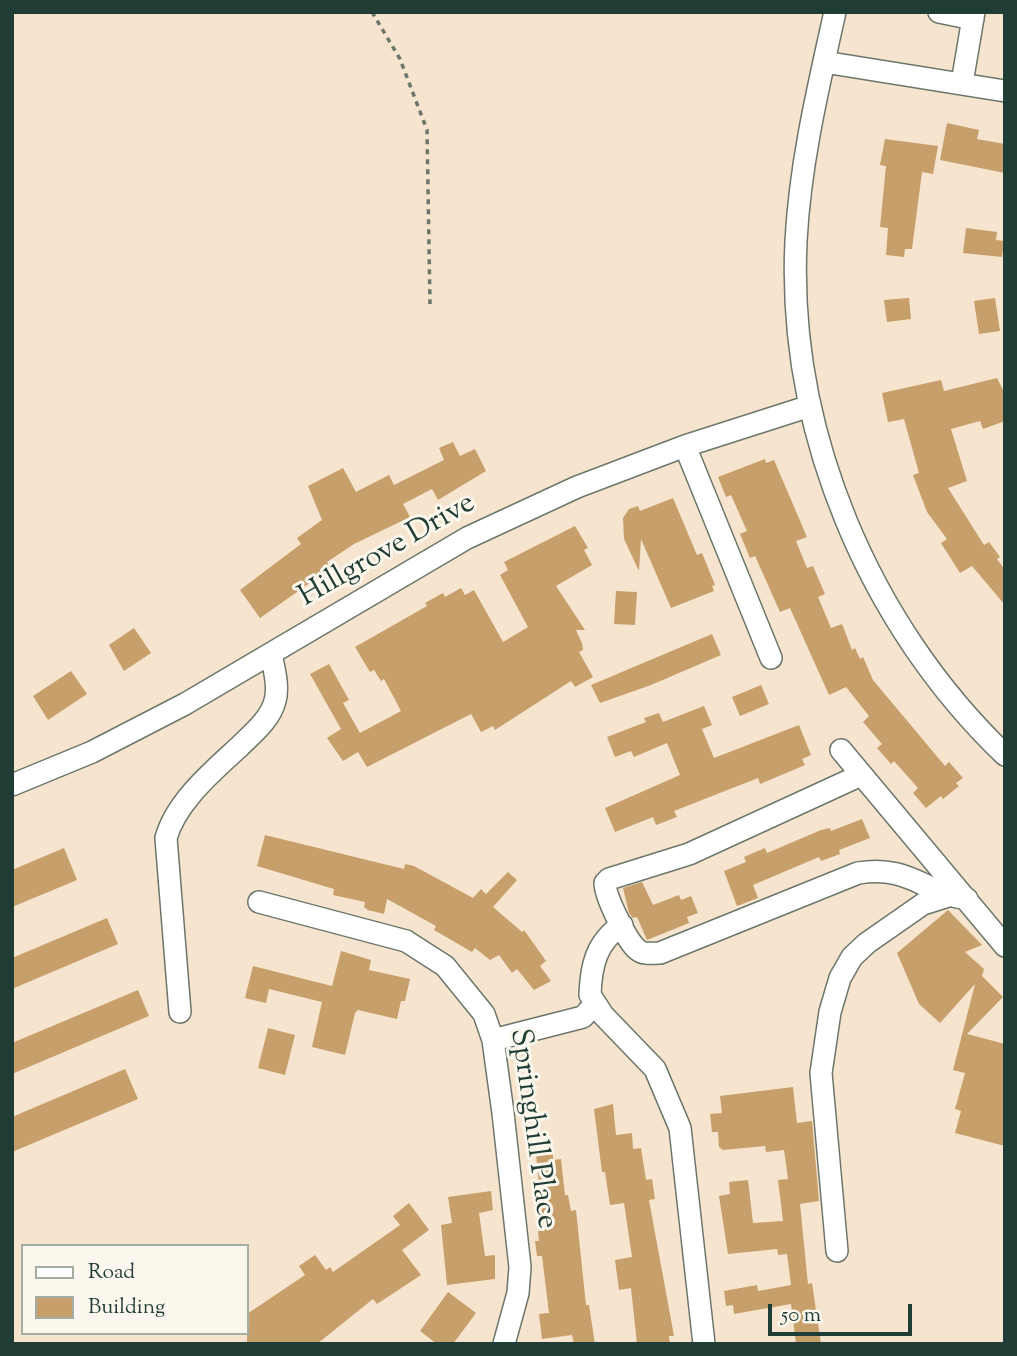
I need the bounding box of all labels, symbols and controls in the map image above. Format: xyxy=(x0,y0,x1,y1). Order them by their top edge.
street label: Hillgrove Drive xyxy=(293,487,483,617)
street label: Springhill Place xyxy=(499,1027,563,1231)
legend xyxy=(21,1244,248,1335)
text: Road xyxy=(88,1258,135,1288)
scale bar xyxy=(772,1290,916,1334)
text: Building xyxy=(88,1293,165,1323)
text: 50 m xyxy=(781,1301,821,1331)

